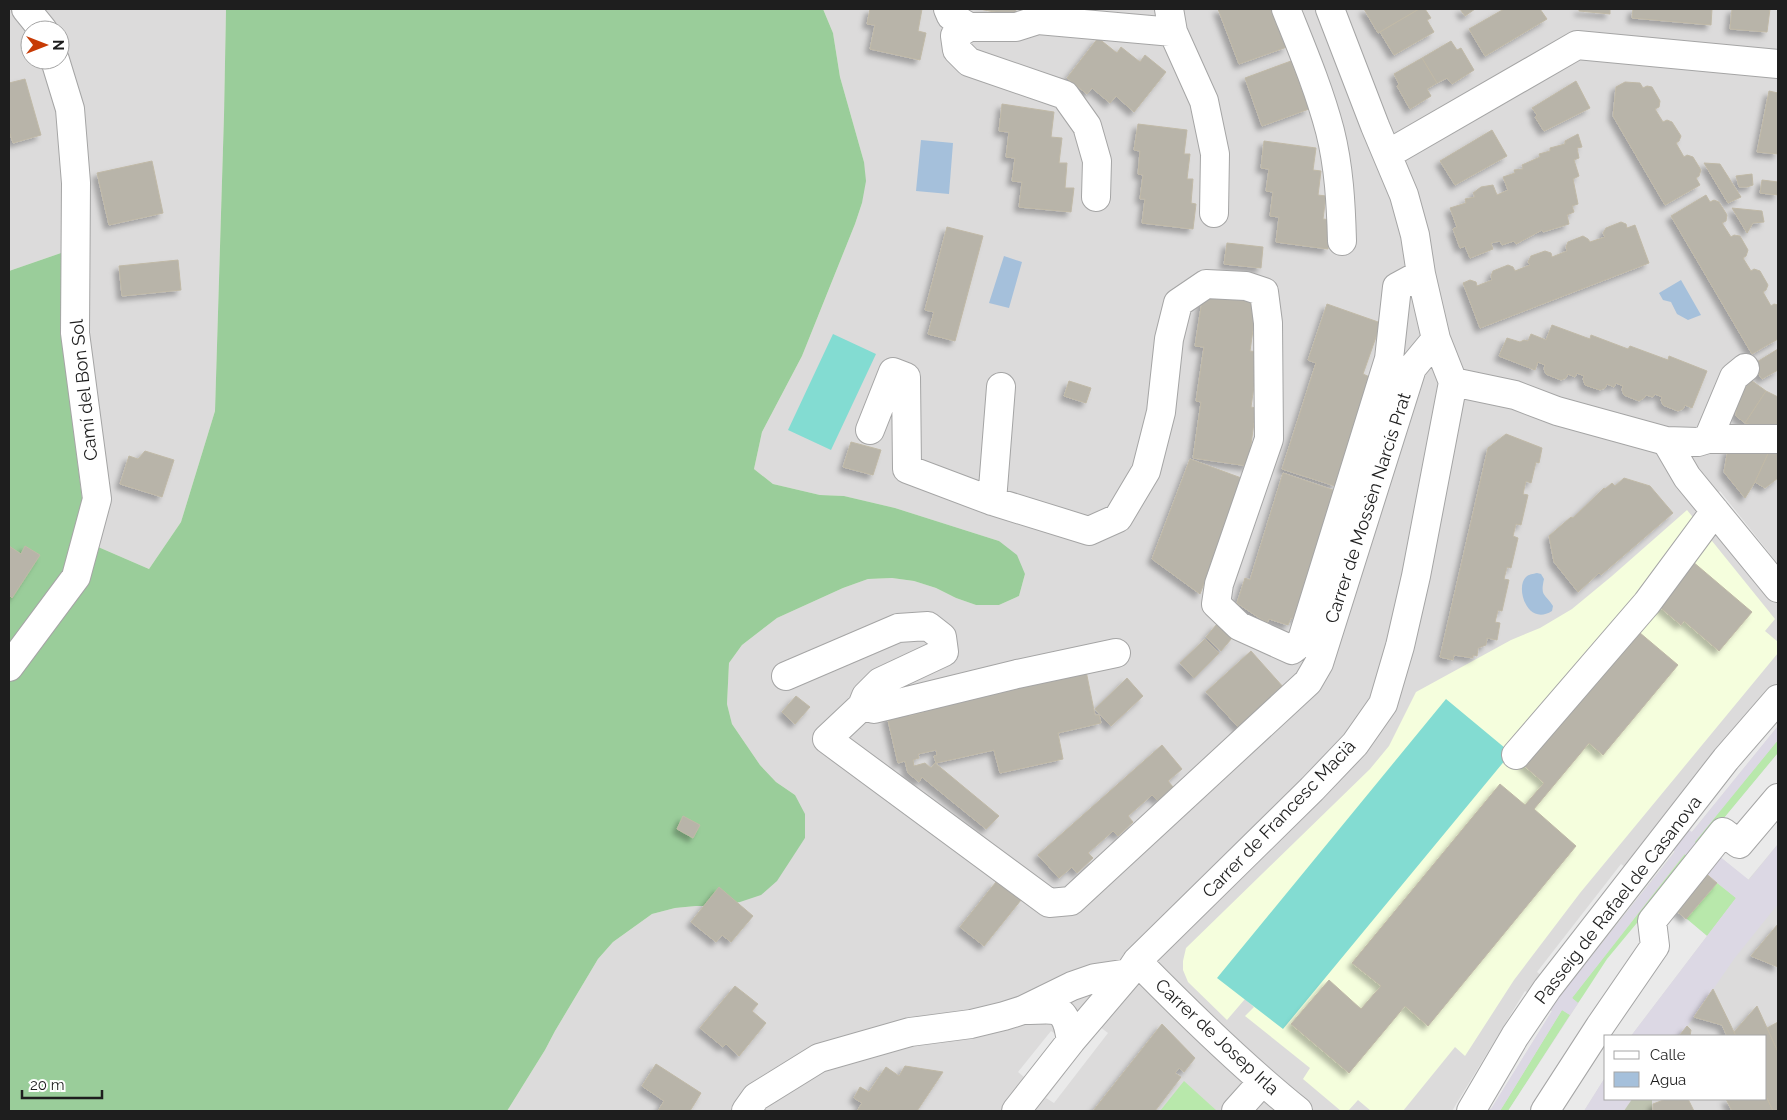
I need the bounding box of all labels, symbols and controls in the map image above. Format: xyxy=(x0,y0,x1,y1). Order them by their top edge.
north arrow xyxy=(20,20,70,70)
text: N xyxy=(50,40,66,50)
street label: Camí del Bon Sol xyxy=(66,318,101,462)
street label: Carrer de Mossèn Narcís Prat xyxy=(1320,390,1415,626)
street label: Carrer de Francesc Macià xyxy=(1198,735,1360,902)
street label: Passeig de Rafael de Casanova xyxy=(1530,791,1705,1008)
street label: Carrer de Josep Irla xyxy=(1151,974,1283,1099)
legend xyxy=(1604,1035,1767,1100)
text: Calle xyxy=(1650,1046,1686,1064)
scale bar xyxy=(22,1068,102,1100)
text: Agua xyxy=(1650,1071,1686,1089)
text: 20 m xyxy=(30,1076,65,1094)

